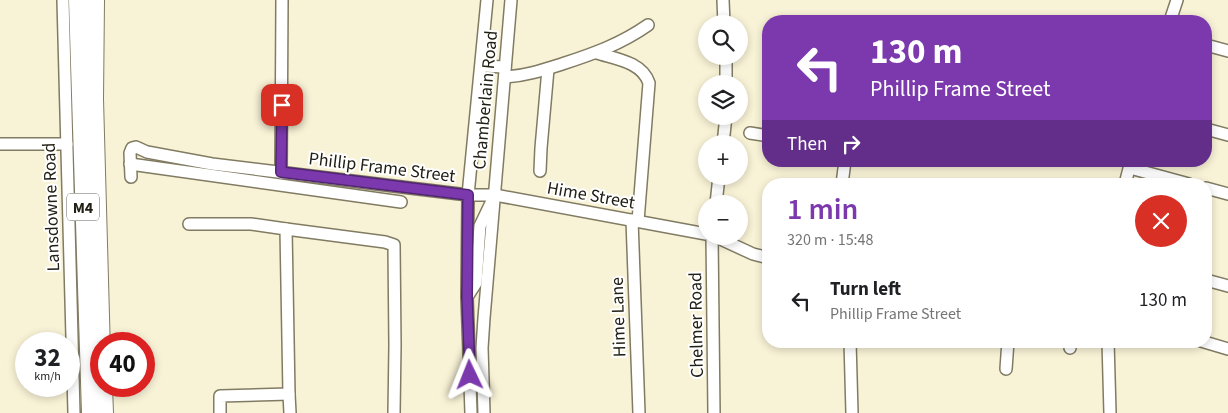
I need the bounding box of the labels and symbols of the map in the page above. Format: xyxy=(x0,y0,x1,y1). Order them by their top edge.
street label: Chamberlain Road xyxy=(467,30,504,171)
pin xyxy=(261,84,303,126)
street label: Lansdowne Road xyxy=(37,142,66,272)
street label: Phillip Frame Street xyxy=(307,146,457,189)
street label: Hime Street xyxy=(545,175,637,216)
road number: M4 xyxy=(67,193,99,220)
street label: Chelmer Road xyxy=(683,272,710,378)
street label: Hime Lane xyxy=(605,276,632,358)
speed limit sign: 40 xyxy=(90,332,155,397)
position arrow xyxy=(443,348,495,400)

